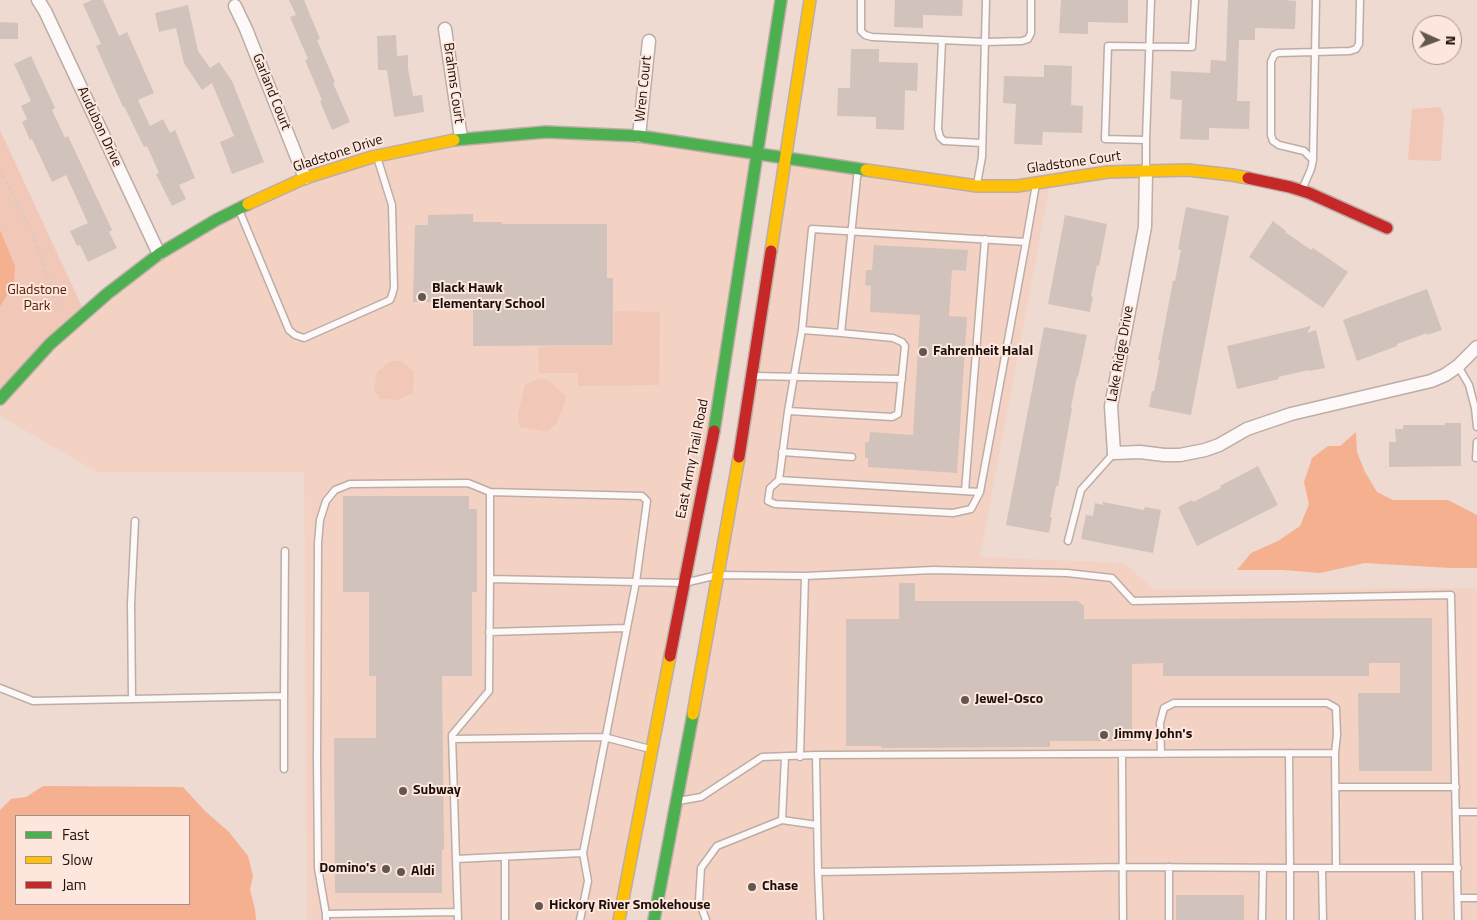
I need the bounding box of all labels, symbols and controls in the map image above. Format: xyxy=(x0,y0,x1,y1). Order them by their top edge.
north arrow xyxy=(1412,15,1462,65)
text: N xyxy=(1441,35,1462,46)
street label: Brahms Court xyxy=(439,42,467,124)
street label: Garland Court xyxy=(248,51,294,133)
street label: Wren Court xyxy=(632,55,656,123)
street label: Audubon Drive xyxy=(73,84,125,170)
street label: Gladstone Drive xyxy=(291,132,385,176)
street label: Gladstone Court xyxy=(1026,148,1122,178)
place label: Black Hawk Elementary School xyxy=(432,281,545,314)
park label: Gladstone Park xyxy=(7,283,67,316)
marker: Black Hawk Elementary School xyxy=(416,291,428,303)
street label: Lake Ridge Drive xyxy=(1104,305,1138,403)
place label: Fahrenheit Halal xyxy=(933,344,1033,360)
marker: Fahrenheit Halal xyxy=(917,346,929,358)
street label: East Army Trail Road xyxy=(673,398,713,520)
place label: Jewel-Osco xyxy=(975,692,1043,708)
marker: Jewel-Osco xyxy=(959,694,971,706)
place label: Jimmy John's xyxy=(1114,727,1192,743)
marker: Jimmy John's xyxy=(1098,729,1110,741)
place label: Subway xyxy=(413,783,461,799)
marker: Subway xyxy=(397,785,409,797)
legend xyxy=(15,815,190,905)
text: Fast xyxy=(62,823,89,846)
text: Slow xyxy=(62,848,93,871)
place label: Domino's xyxy=(319,861,376,877)
marker: Domino's xyxy=(380,863,392,875)
place label: Aldi xyxy=(411,864,435,880)
marker: Aldi xyxy=(395,866,407,878)
text: Jam xyxy=(62,873,86,896)
place label: Chase xyxy=(762,879,798,895)
marker: Chase xyxy=(746,881,758,893)
place label: Hickory River Smokehouse xyxy=(549,898,710,914)
marker: Hickory River Smokehouse xyxy=(533,900,545,912)

